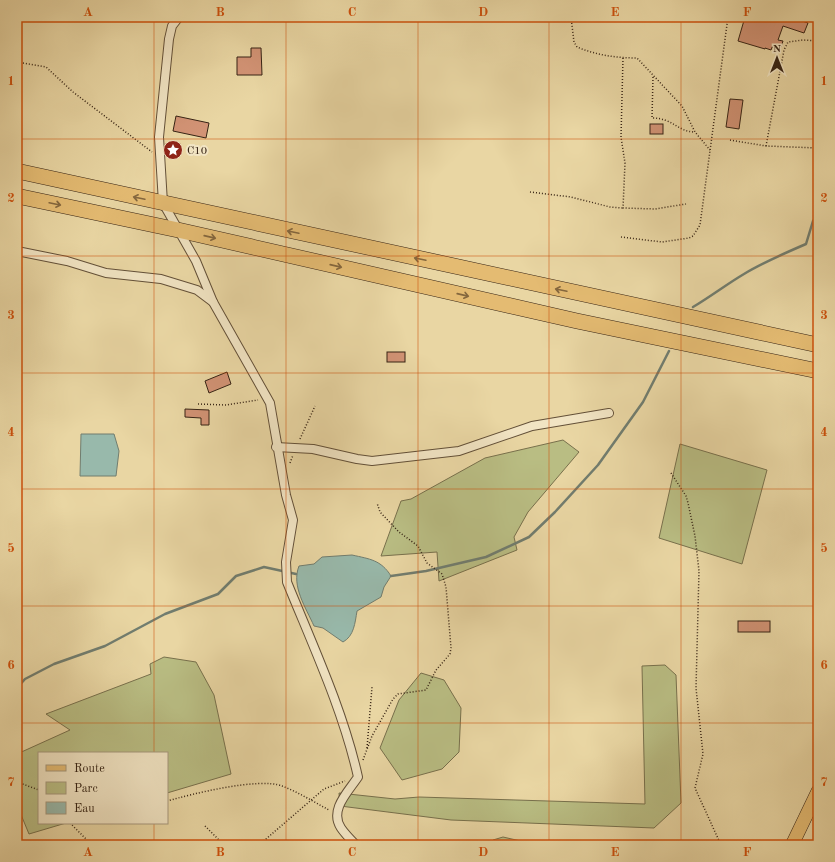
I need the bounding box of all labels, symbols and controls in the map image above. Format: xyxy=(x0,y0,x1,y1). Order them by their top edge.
text: A xyxy=(83,6,93,19)
text: B xyxy=(215,6,225,19)
text: C xyxy=(348,6,356,19)
text: D xyxy=(478,6,488,19)
text: E xyxy=(611,6,620,19)
text: F xyxy=(743,6,752,19)
north arrow xyxy=(757,38,797,78)
text: N xyxy=(773,44,782,55)
text: 1 xyxy=(7,75,15,88)
text: 1 xyxy=(820,75,828,88)
place icon: C10 xyxy=(162,139,184,161)
place label: C10 xyxy=(187,146,207,157)
text: 2 xyxy=(7,192,15,205)
text: 2 xyxy=(820,192,828,205)
one-way arrow xyxy=(132,193,145,201)
one-way arrow xyxy=(48,201,61,209)
one-way arrow xyxy=(287,227,300,235)
one-way arrow xyxy=(203,234,216,242)
one-way arrow xyxy=(414,255,427,263)
one-way arrow xyxy=(330,263,343,271)
one-way arrow xyxy=(555,285,568,293)
one-way arrow xyxy=(456,292,469,300)
text: 3 xyxy=(7,309,15,322)
text: 3 xyxy=(820,309,828,322)
text: 4 xyxy=(7,426,15,439)
text: 4 xyxy=(820,426,828,439)
text: 5 xyxy=(7,542,15,555)
text: 5 xyxy=(820,542,828,555)
text: 6 xyxy=(7,659,15,672)
text: 6 xyxy=(820,659,828,672)
legend xyxy=(38,752,168,824)
text: Route xyxy=(74,763,105,775)
text: 7 xyxy=(7,776,15,789)
text: 7 xyxy=(820,776,828,789)
text: Parc xyxy=(74,783,98,795)
text: Eau xyxy=(74,803,95,815)
text: A xyxy=(83,846,93,859)
text: B xyxy=(215,846,225,859)
text: C xyxy=(348,846,356,859)
text: D xyxy=(478,846,488,859)
text: E xyxy=(611,846,620,859)
text: F xyxy=(743,846,752,859)

